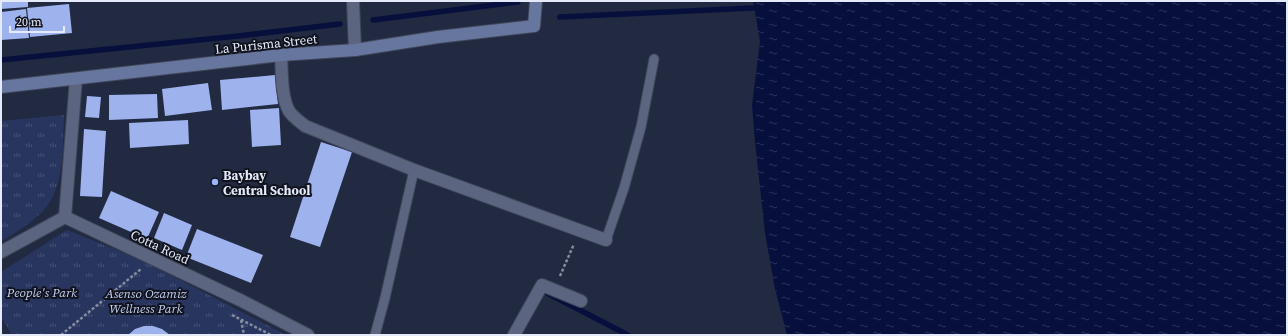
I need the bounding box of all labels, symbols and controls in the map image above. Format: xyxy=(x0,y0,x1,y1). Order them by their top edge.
scale bar xyxy=(10,8,64,34)
text: 20 m xyxy=(16,14,42,30)
street label: La Purisma Street xyxy=(214,30,319,58)
place label: Baybay Central School xyxy=(223,167,310,199)
marker: Baybay Central School xyxy=(210,177,220,187)
street label: Cotta Road xyxy=(128,226,193,268)
park label: People's Park xyxy=(6,284,78,301)
park label: Asenso Ozamiz Wellness Park xyxy=(104,285,188,317)

